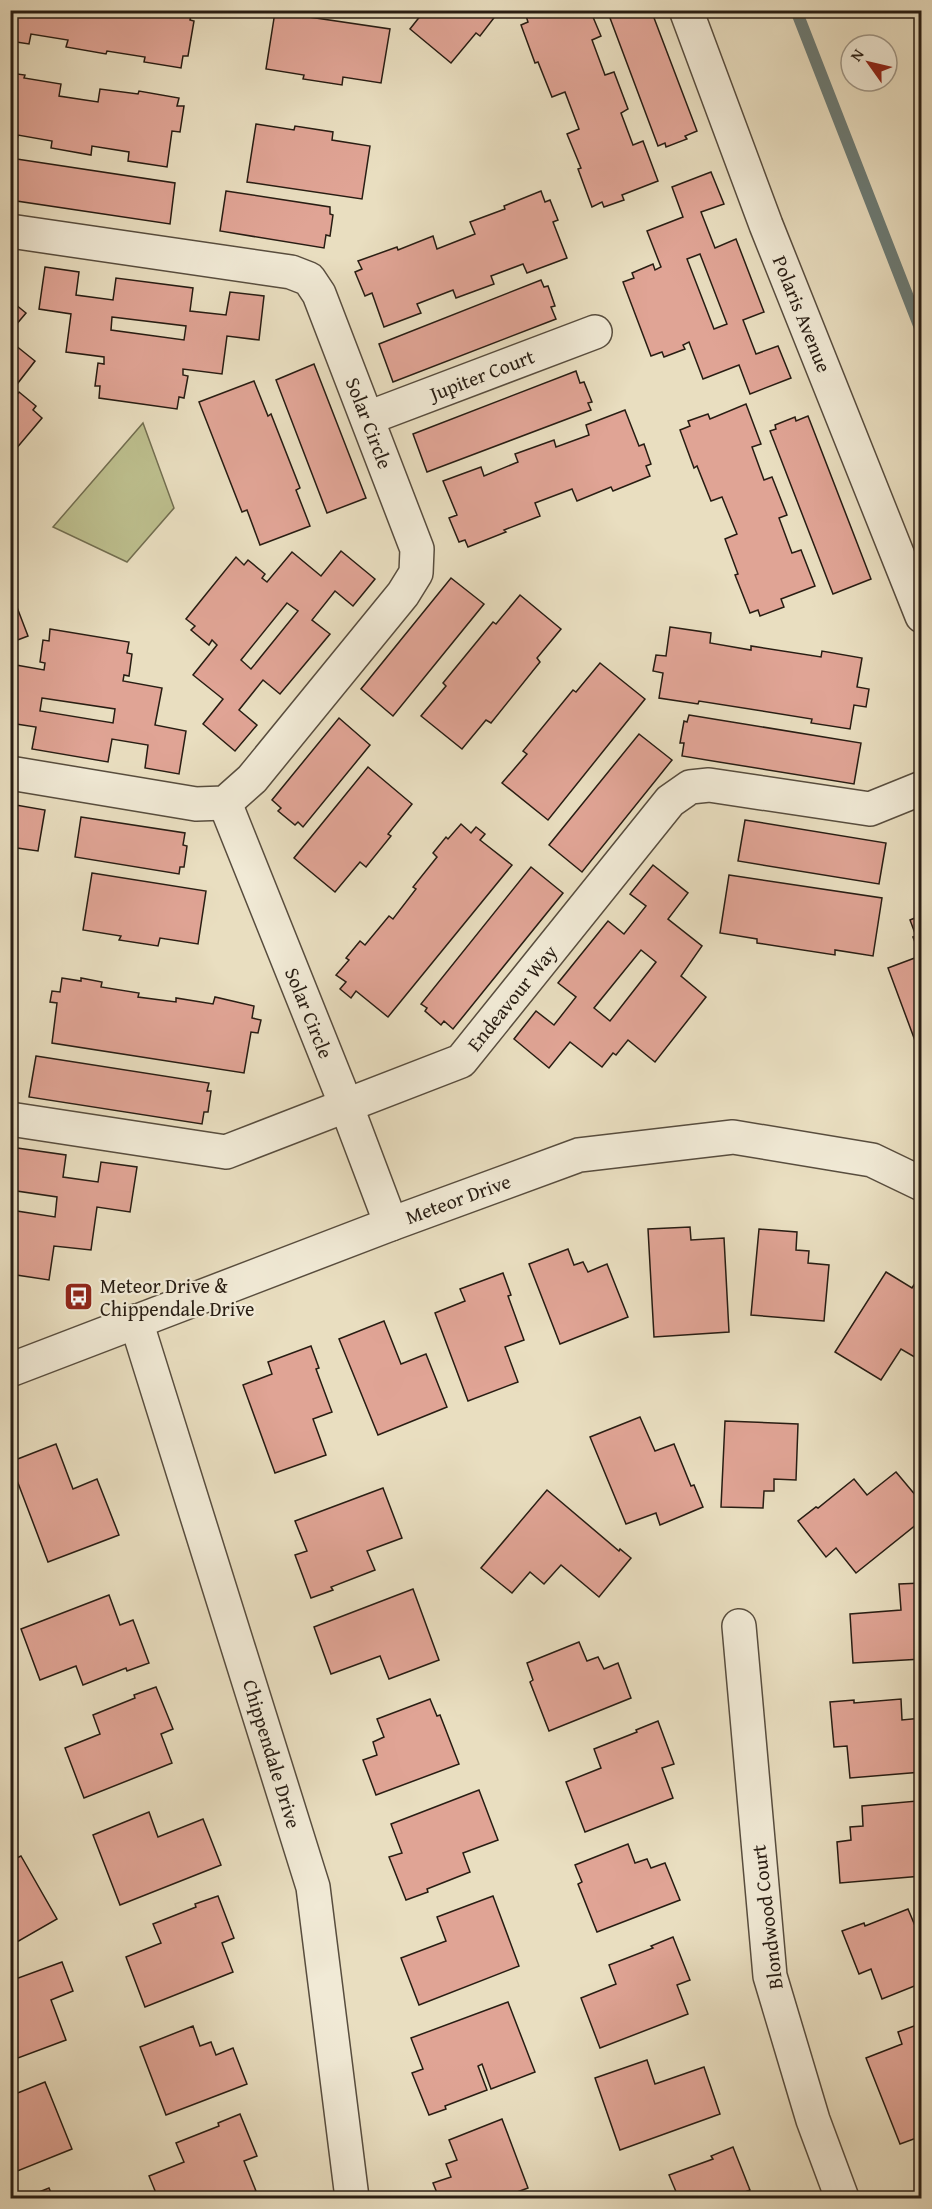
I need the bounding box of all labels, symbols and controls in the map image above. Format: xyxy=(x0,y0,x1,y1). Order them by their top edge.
north arrow xyxy=(839,33,899,93)
text: N xyxy=(844,43,870,66)
street label: Polaris Avenue xyxy=(766,251,839,377)
street label: Jupiter Court xyxy=(423,341,538,409)
street label: Solar Circle xyxy=(339,373,400,473)
street label: Endeavour Way xyxy=(460,938,564,1057)
street label: Solar Circle xyxy=(278,963,341,1063)
street label: Meteor Drive xyxy=(401,1166,514,1231)
place label: Meteor Drive & Chippendale Drive xyxy=(100,1271,254,1323)
bus stop icon: Meteor Drive & Chippendale Drive xyxy=(63,1281,95,1313)
street label: Chippendale Drive xyxy=(236,1676,309,1832)
street label: Blondwood Court xyxy=(743,1843,790,1991)

